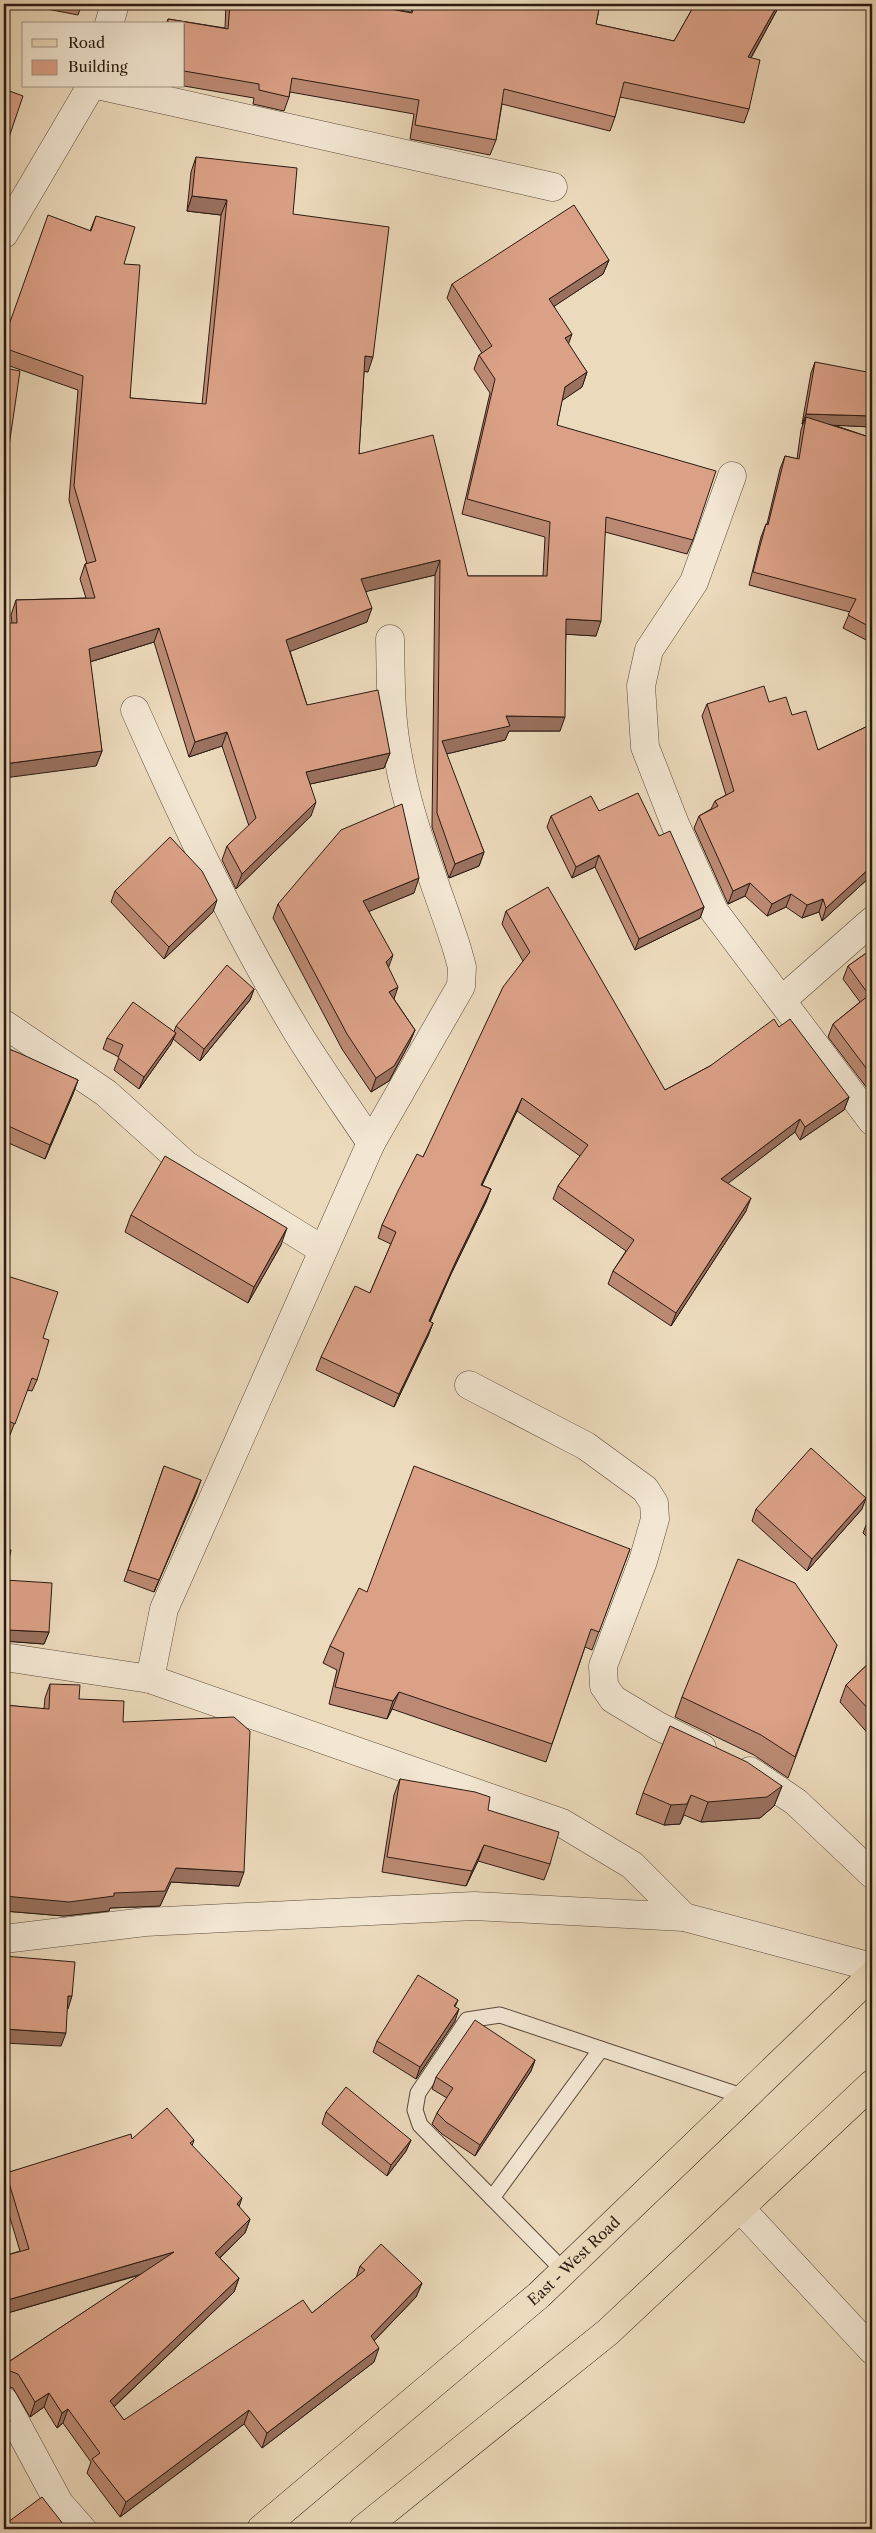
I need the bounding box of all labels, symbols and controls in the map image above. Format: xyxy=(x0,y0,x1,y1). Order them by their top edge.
legend xyxy=(22,22,185,88)
text: Road xyxy=(68,33,105,52)
text: Building xyxy=(68,57,128,76)
street label: East - West Road xyxy=(524,2212,624,2309)

